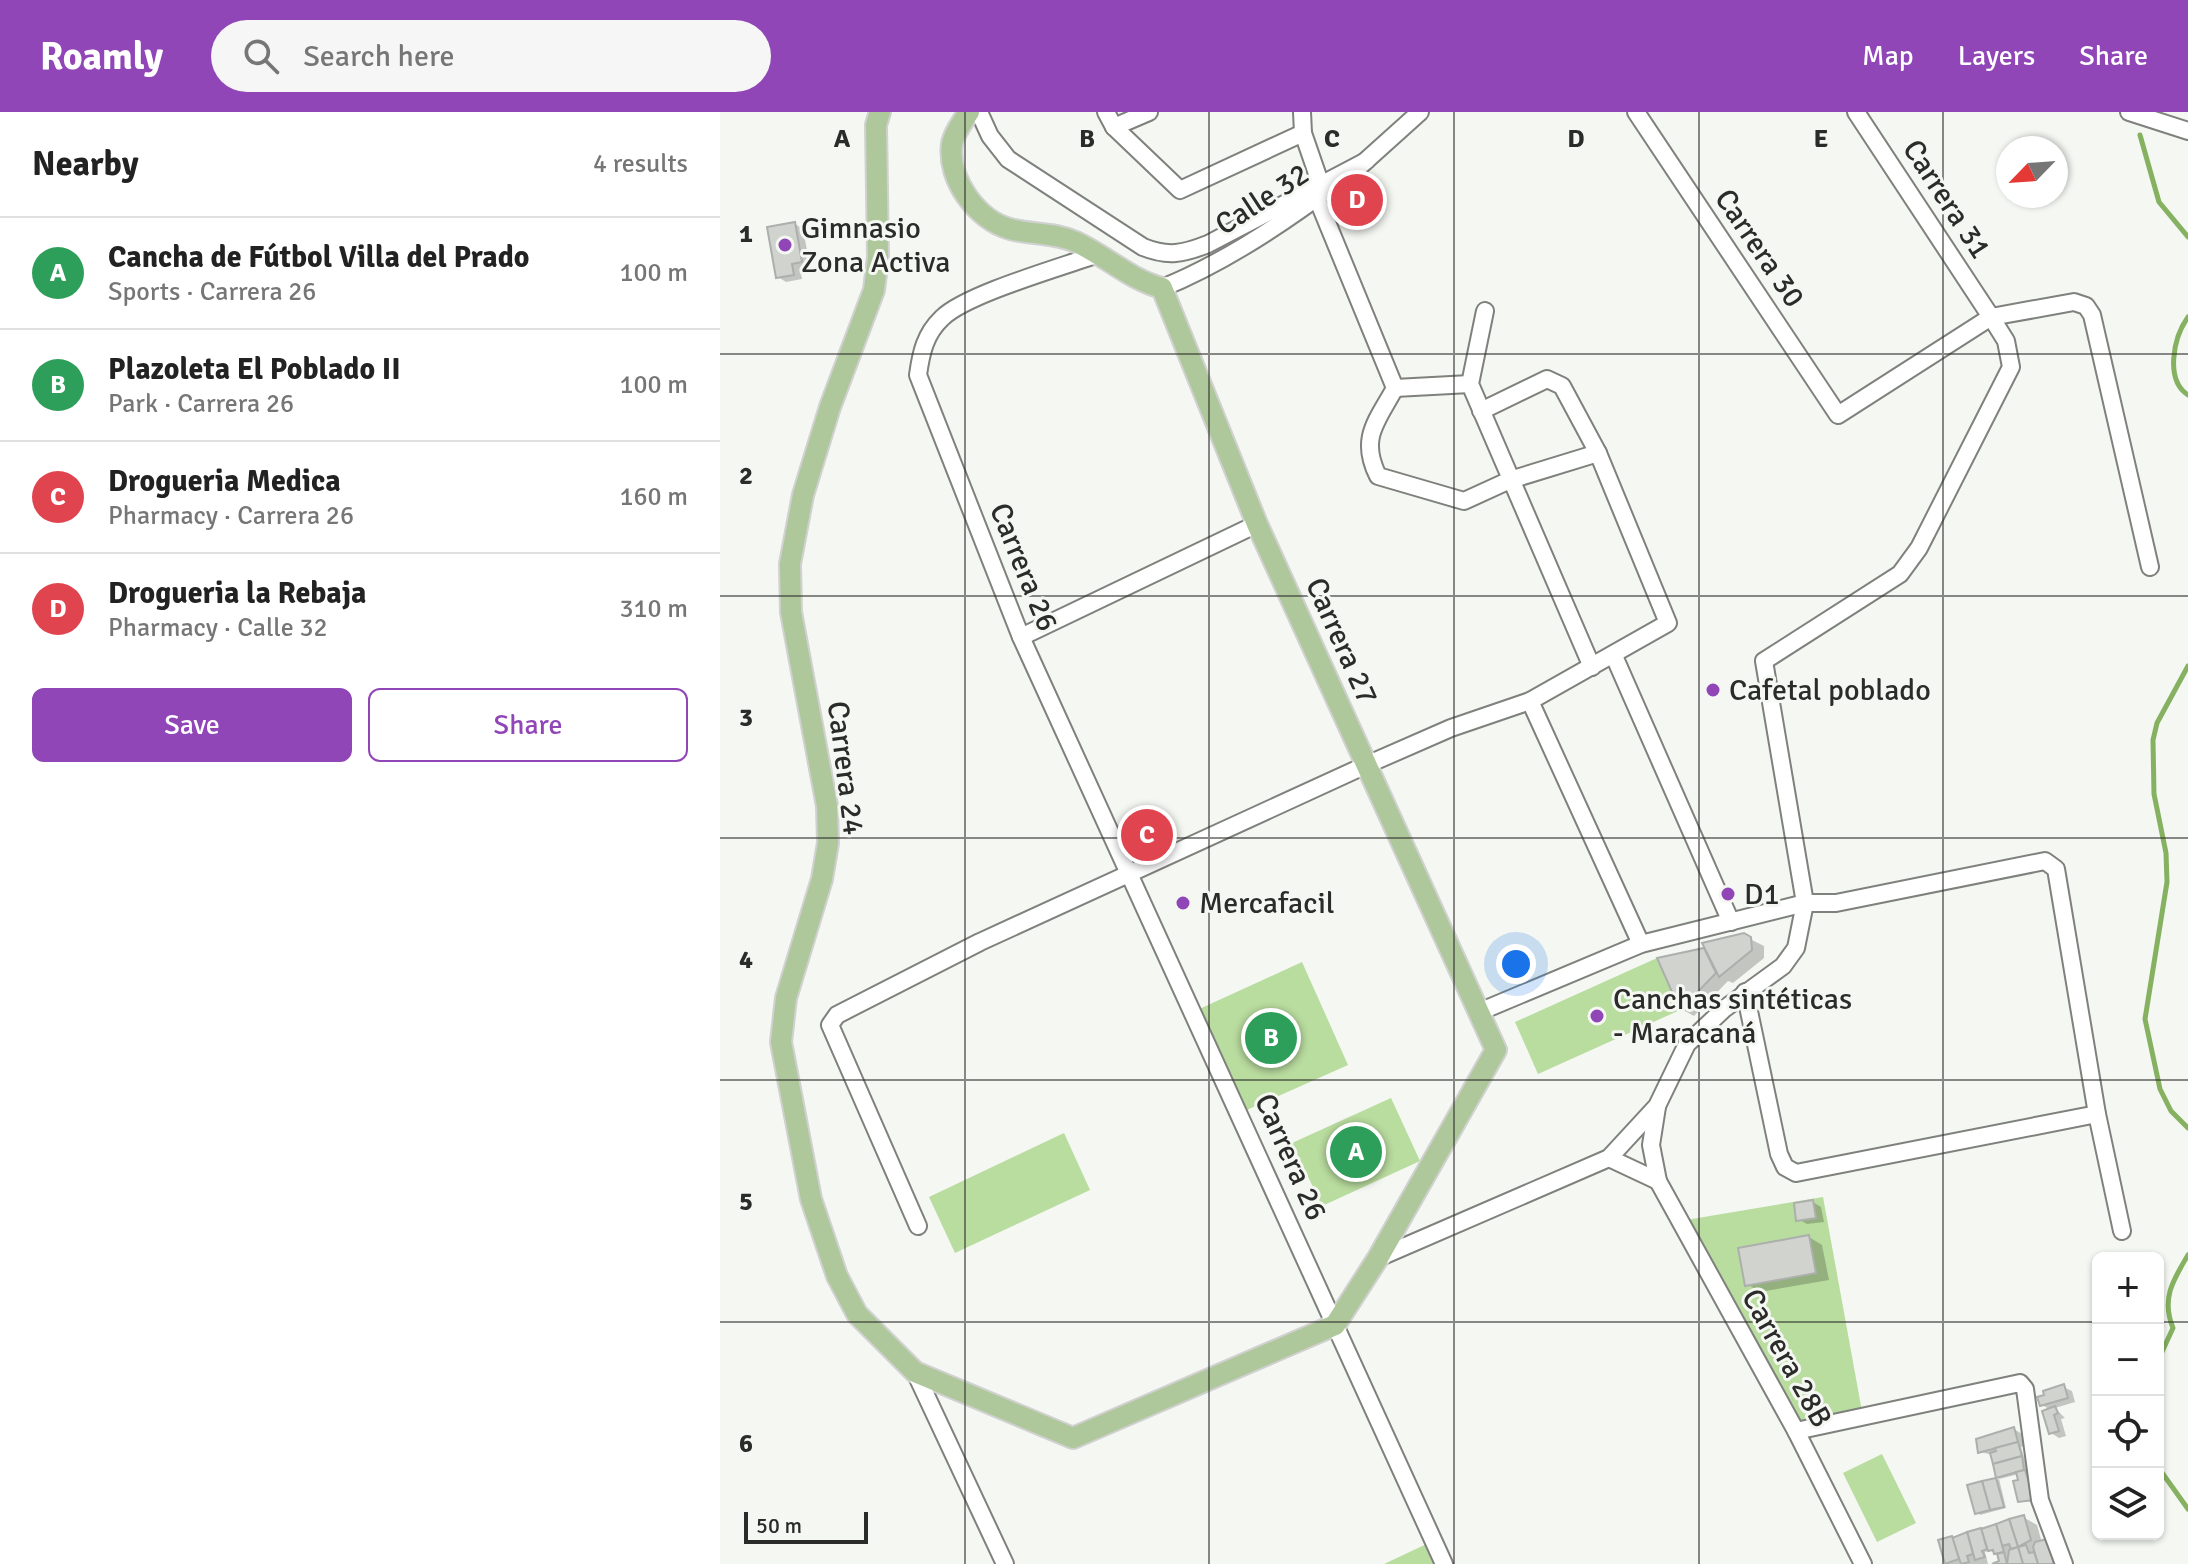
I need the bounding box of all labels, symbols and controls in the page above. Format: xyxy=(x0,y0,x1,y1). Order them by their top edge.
search box xyxy=(211,20,771,92)
text: Roamly xyxy=(40,33,163,80)
icon: search xyxy=(239,34,283,78)
text: Search here xyxy=(303,38,454,75)
text: Map xyxy=(1862,39,1914,73)
text: Layers xyxy=(1958,39,2035,73)
text: Share xyxy=(2079,39,2148,73)
text: A xyxy=(834,123,851,155)
text: B xyxy=(1079,123,1095,155)
text: C xyxy=(1324,123,1340,155)
text: D xyxy=(1567,123,1585,155)
text: E xyxy=(1814,123,1828,155)
street label: Carrera 31 xyxy=(1894,133,1999,266)
north arrow xyxy=(1996,136,2068,208)
text: Nearby xyxy=(32,143,139,185)
text: 4 results xyxy=(593,148,688,180)
street label: Calle 32 xyxy=(1209,156,1316,243)
pin: D xyxy=(1331,170,1383,230)
street label: Carrera 30 xyxy=(1707,182,1813,314)
place label: Gimnasio Zona Activa xyxy=(801,210,950,281)
text: 1 xyxy=(739,218,753,250)
marker: Gimnasio Zona Activa xyxy=(776,236,794,254)
text: Cancha de Fútbol Villa del Prado xyxy=(108,239,529,276)
text: A xyxy=(50,257,66,289)
text: 100 m xyxy=(619,257,688,289)
text: Sports · Carrera 26 xyxy=(108,276,316,308)
text: Plazoleta El Poblado II xyxy=(108,351,401,388)
text: B xyxy=(50,369,66,401)
text: 100 m xyxy=(619,369,688,401)
text: Park · Carrera 26 xyxy=(108,388,294,420)
text: 2 xyxy=(739,460,753,492)
text: Drogueria Medica xyxy=(108,463,341,500)
text: C xyxy=(50,481,66,513)
text: 160 m xyxy=(619,481,688,513)
street label: Carrera 26 xyxy=(981,498,1066,637)
text: Pharmacy · Carrera 26 xyxy=(108,500,354,532)
street label: Carrera 27 xyxy=(1297,572,1386,710)
text: Drogueria la Rebaja xyxy=(108,575,366,612)
text: D xyxy=(49,593,67,625)
text: 310 m xyxy=(619,593,688,625)
text: Pharmacy · Calle 32 xyxy=(108,612,327,644)
place label: Cafetal poblado xyxy=(1729,672,1931,709)
marker: Cafetal poblado xyxy=(1704,681,1722,699)
button: Save xyxy=(32,688,352,762)
button: Share xyxy=(368,688,688,762)
street label: Carrera 24 xyxy=(819,699,872,837)
text: 3 xyxy=(739,702,753,734)
pin: C xyxy=(1121,805,1173,865)
place label: D1 xyxy=(1744,876,1780,913)
place label: Mercafacil xyxy=(1199,885,1335,922)
marker: D1 xyxy=(1719,885,1737,903)
marker: Mercafacil xyxy=(1174,894,1192,912)
text: 4 xyxy=(739,944,753,976)
your location xyxy=(1496,944,1536,984)
place label: Canchas sintéticas - Maracaná xyxy=(1613,981,1852,1052)
marker: Canchas sintéticas - Maracaná xyxy=(1588,1007,1606,1025)
pin: B xyxy=(1245,1008,1297,1068)
street label: Carrera 26 xyxy=(1246,1088,1335,1226)
pin: A xyxy=(1330,1122,1382,1182)
text: 5 xyxy=(739,1186,753,1218)
map controls xyxy=(2092,1252,2164,1540)
button: + xyxy=(2092,1252,2164,1324)
street label: Carrera 28B xyxy=(1733,1282,1840,1434)
button: − xyxy=(2092,1324,2164,1396)
button: locate xyxy=(2092,1396,2164,1468)
text: 6 xyxy=(739,1428,753,1460)
button: layers xyxy=(2092,1468,2164,1540)
scale bar xyxy=(744,1508,868,1544)
text: 50 m xyxy=(756,1512,802,1539)

